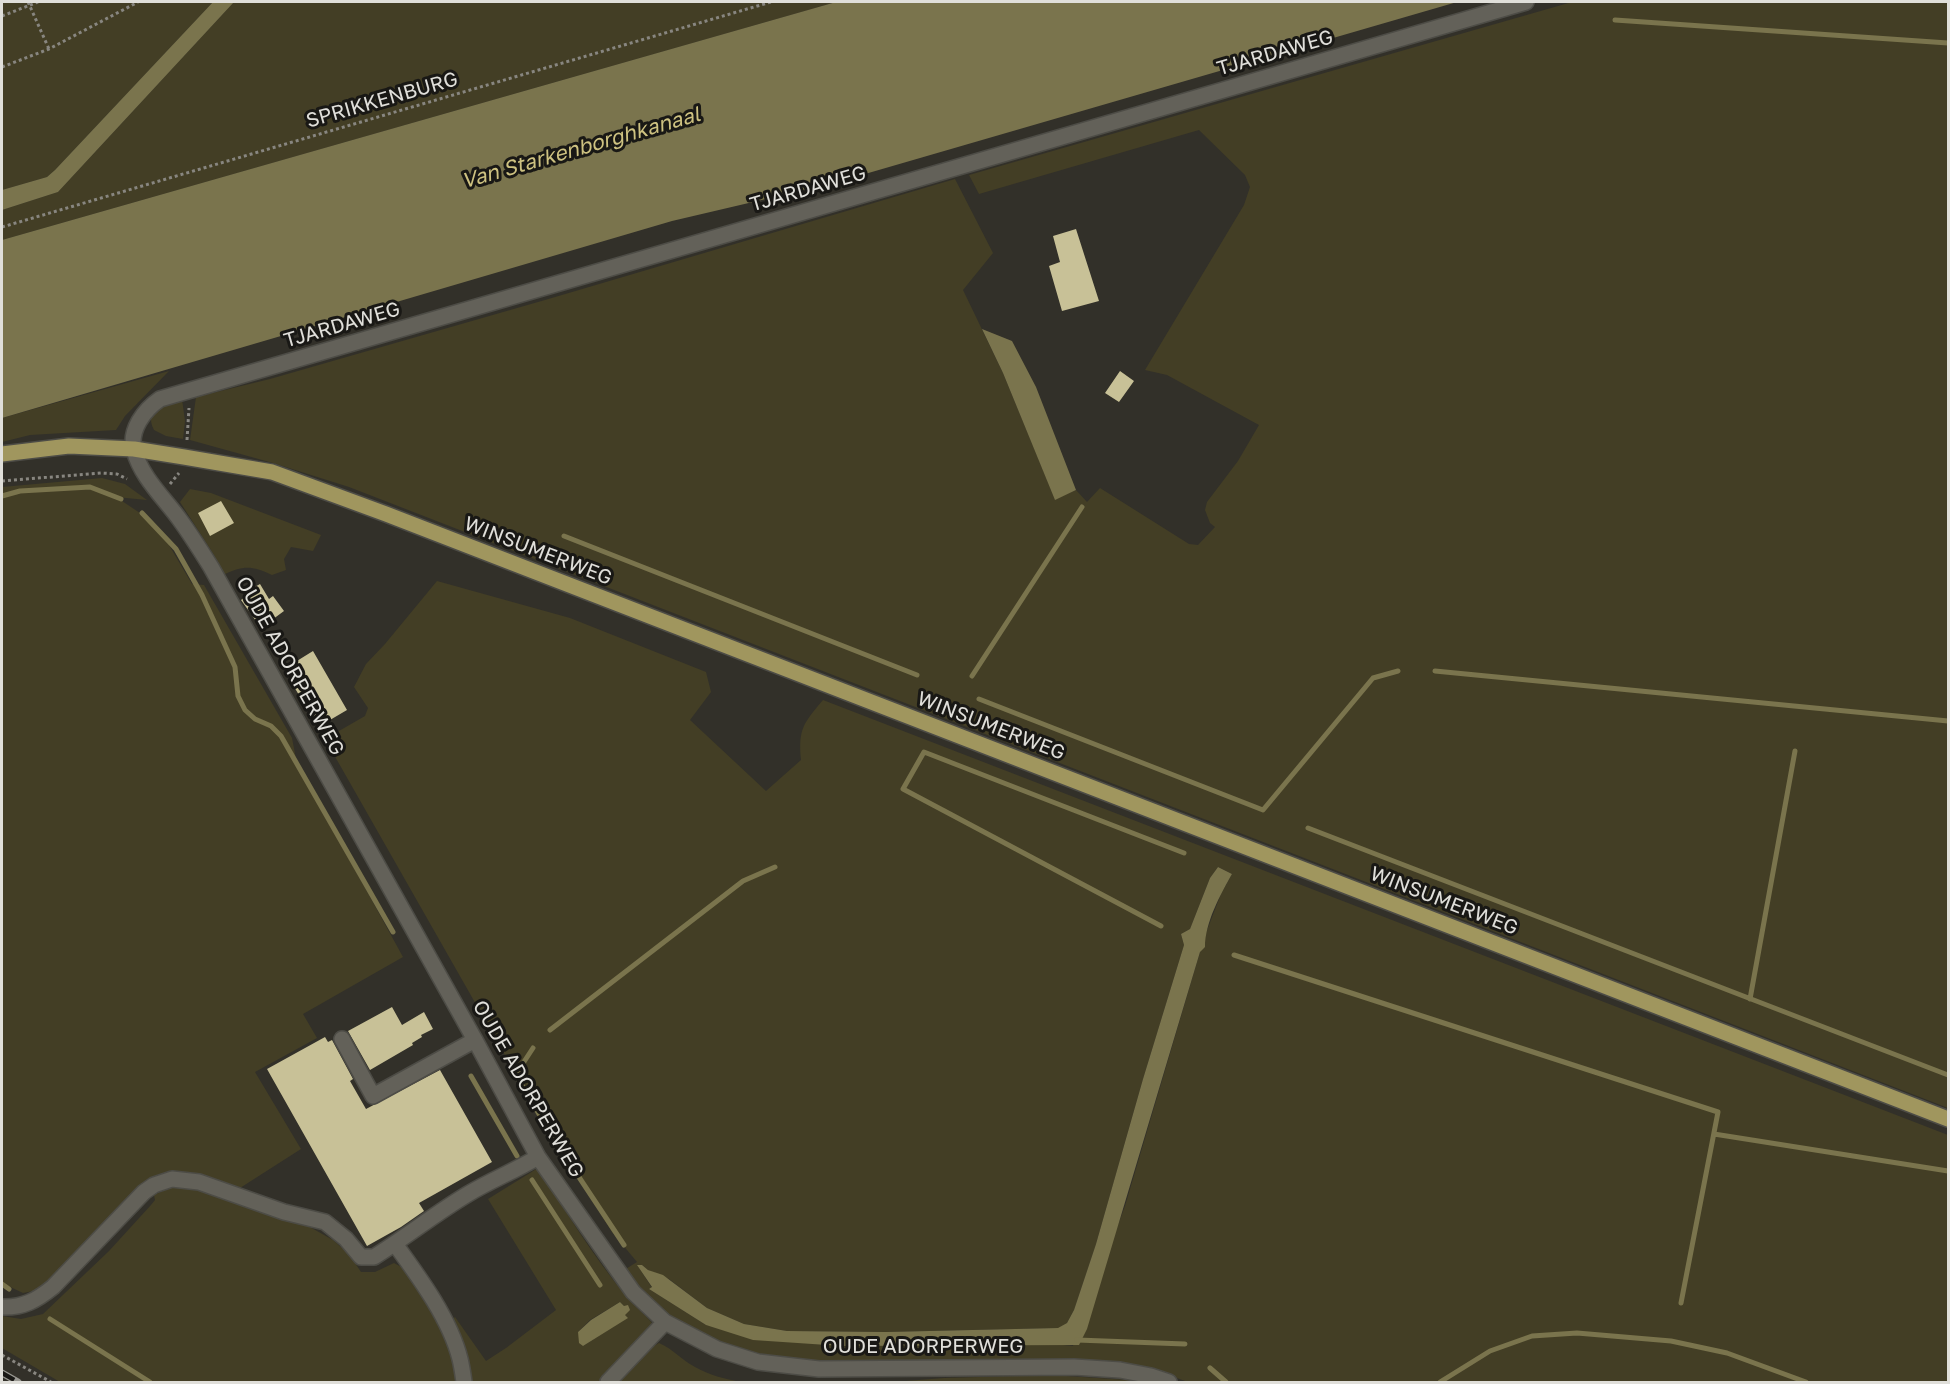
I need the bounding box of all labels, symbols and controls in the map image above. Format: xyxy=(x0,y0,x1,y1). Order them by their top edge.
street label: TJARDAWEG xyxy=(1214,25,1336,81)
street label: SPRIKKENBURG xyxy=(303,67,461,133)
water label: Van Starkenborghkanaal xyxy=(459,102,703,194)
street label: TJARDAWEG xyxy=(747,161,869,217)
street label: TJARDAWEG xyxy=(281,297,403,353)
street label: WINSUMERWEG xyxy=(461,512,615,590)
street label: OUDE ADORPERWEG xyxy=(231,572,349,760)
street label: WINSUMERWEG xyxy=(914,687,1068,765)
street label: WINSUMERWEG xyxy=(1367,862,1521,940)
street label: OUDE ADORPERWEG xyxy=(467,996,589,1182)
street label: OUDE ADORPERWEG xyxy=(823,1335,1023,1359)

